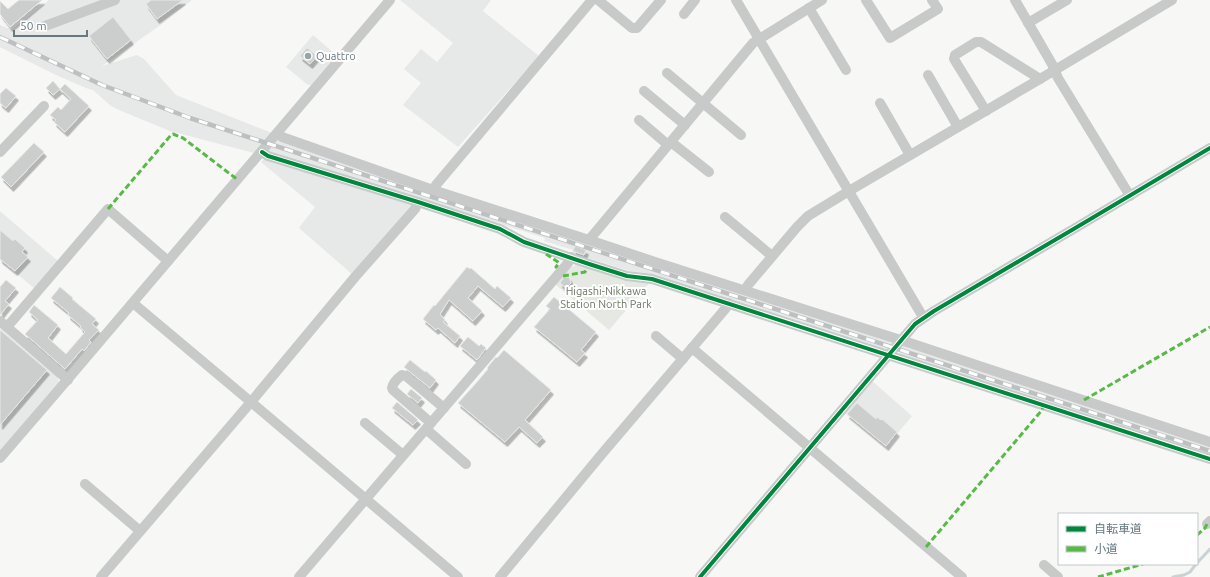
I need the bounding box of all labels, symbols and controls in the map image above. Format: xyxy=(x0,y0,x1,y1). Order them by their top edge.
scale bar xyxy=(14,12,87,38)
text: 50 m xyxy=(20,19,47,32)
place label: Quattro xyxy=(316,50,356,62)
marker: Quattro xyxy=(303,51,313,61)
park label: Higashi-Nikkawa Station North Park xyxy=(560,285,652,310)
legend xyxy=(1058,513,1198,565)
text: 自転車道 xyxy=(1094,522,1142,535)
text: 小道 xyxy=(1094,542,1118,555)

